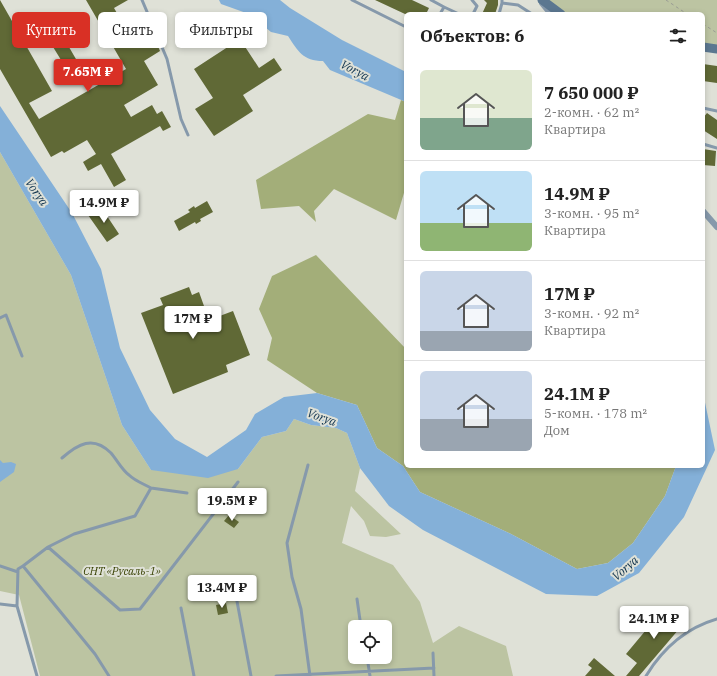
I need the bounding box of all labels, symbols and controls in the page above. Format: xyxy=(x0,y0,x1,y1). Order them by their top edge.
chip: Купить xyxy=(12,12,90,48)
chip: Снять xyxy=(98,12,167,48)
chip: Фильтры xyxy=(175,12,267,48)
text: Объектов: 6 xyxy=(420,25,524,47)
icon: filters xyxy=(667,25,689,47)
water label: Vorya xyxy=(338,56,372,84)
pin: 7.65M ₽ xyxy=(51,59,125,93)
text: 7.65M ₽ xyxy=(63,63,113,80)
text: 7 650 000 ₽ xyxy=(544,82,639,104)
icon: home xyxy=(452,86,500,134)
text: 2-комн. · 62 m² xyxy=(544,104,639,121)
text: Квартира xyxy=(544,121,606,138)
water label: Vorya xyxy=(22,175,52,209)
text: 14.9M ₽ xyxy=(544,183,610,205)
icon: home xyxy=(452,187,500,235)
pin: 14.9M ₽ xyxy=(67,190,141,224)
text: 14.9M ₽ xyxy=(79,194,129,211)
text: 3-комн. · 95 m² xyxy=(544,205,639,222)
text: Квартира xyxy=(544,222,606,239)
text: 17M ₽ xyxy=(544,283,595,305)
icon: home xyxy=(452,287,500,335)
text: 3-комн. · 92 m² xyxy=(544,305,639,322)
pin: 17M ₽ xyxy=(165,306,221,340)
text: 17M ₽ xyxy=(173,310,213,327)
text: Квартира xyxy=(544,322,606,339)
text: 24.1M ₽ xyxy=(544,383,610,405)
icon: home xyxy=(452,387,500,435)
water label: Vorya xyxy=(305,405,339,429)
text: 5-комн. · 178 m² xyxy=(544,405,647,422)
text: Дом xyxy=(544,422,570,439)
pin: 19.5M ₽ xyxy=(195,488,269,522)
text: 19.5M ₽ xyxy=(207,492,257,509)
water label: Vorya xyxy=(609,552,642,584)
park label: СНТ «Русаль-1» xyxy=(83,564,161,578)
pin: 13.4M ₽ xyxy=(185,575,259,609)
text: 13.4M ₽ xyxy=(197,579,247,596)
pin: 24.1M ₽ xyxy=(617,606,691,640)
text: 24.1M ₽ xyxy=(629,610,679,627)
map controls xyxy=(348,620,392,664)
button: locate xyxy=(348,620,392,664)

